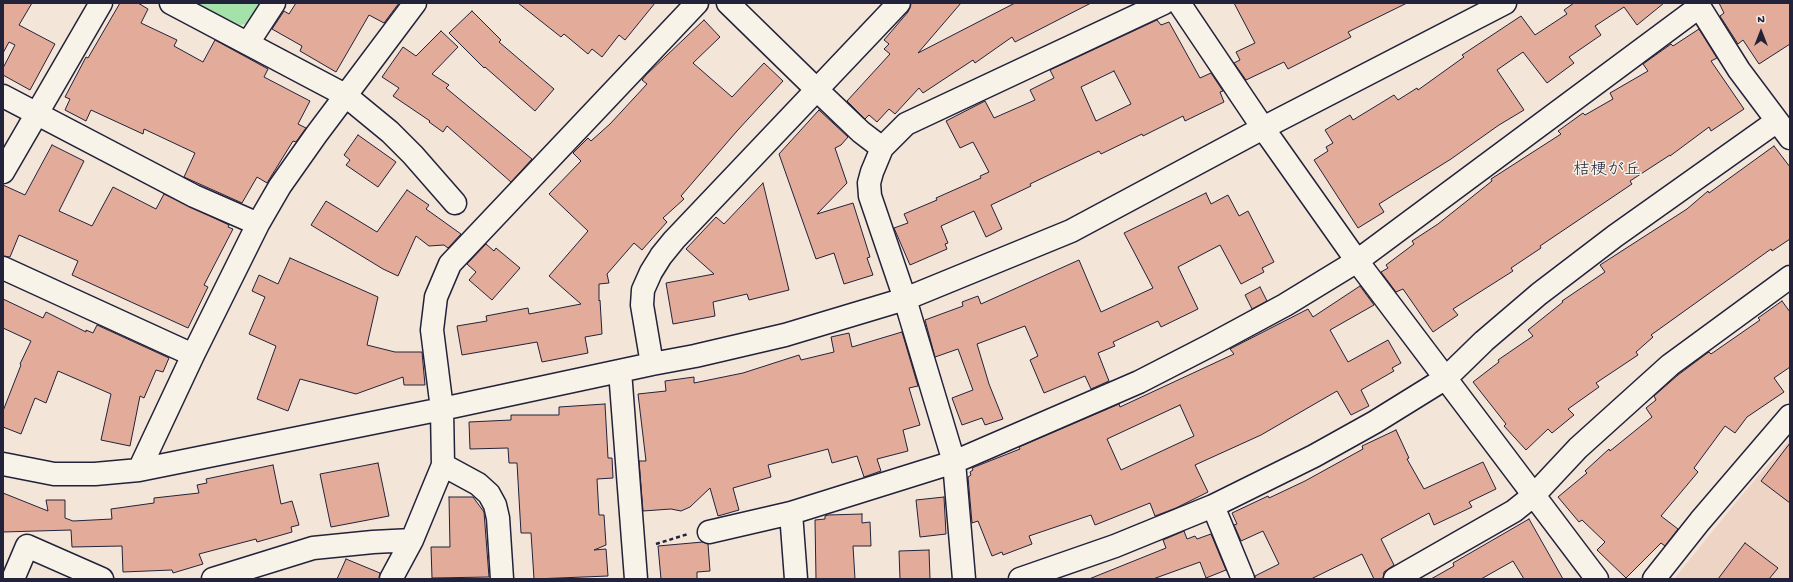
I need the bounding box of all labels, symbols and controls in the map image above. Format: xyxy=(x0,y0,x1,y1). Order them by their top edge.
north arrow xyxy=(1741,12,1781,52)
text: N xyxy=(1757,14,1765,26)
district label: 桔梗が丘 xyxy=(1573,161,1641,181)

